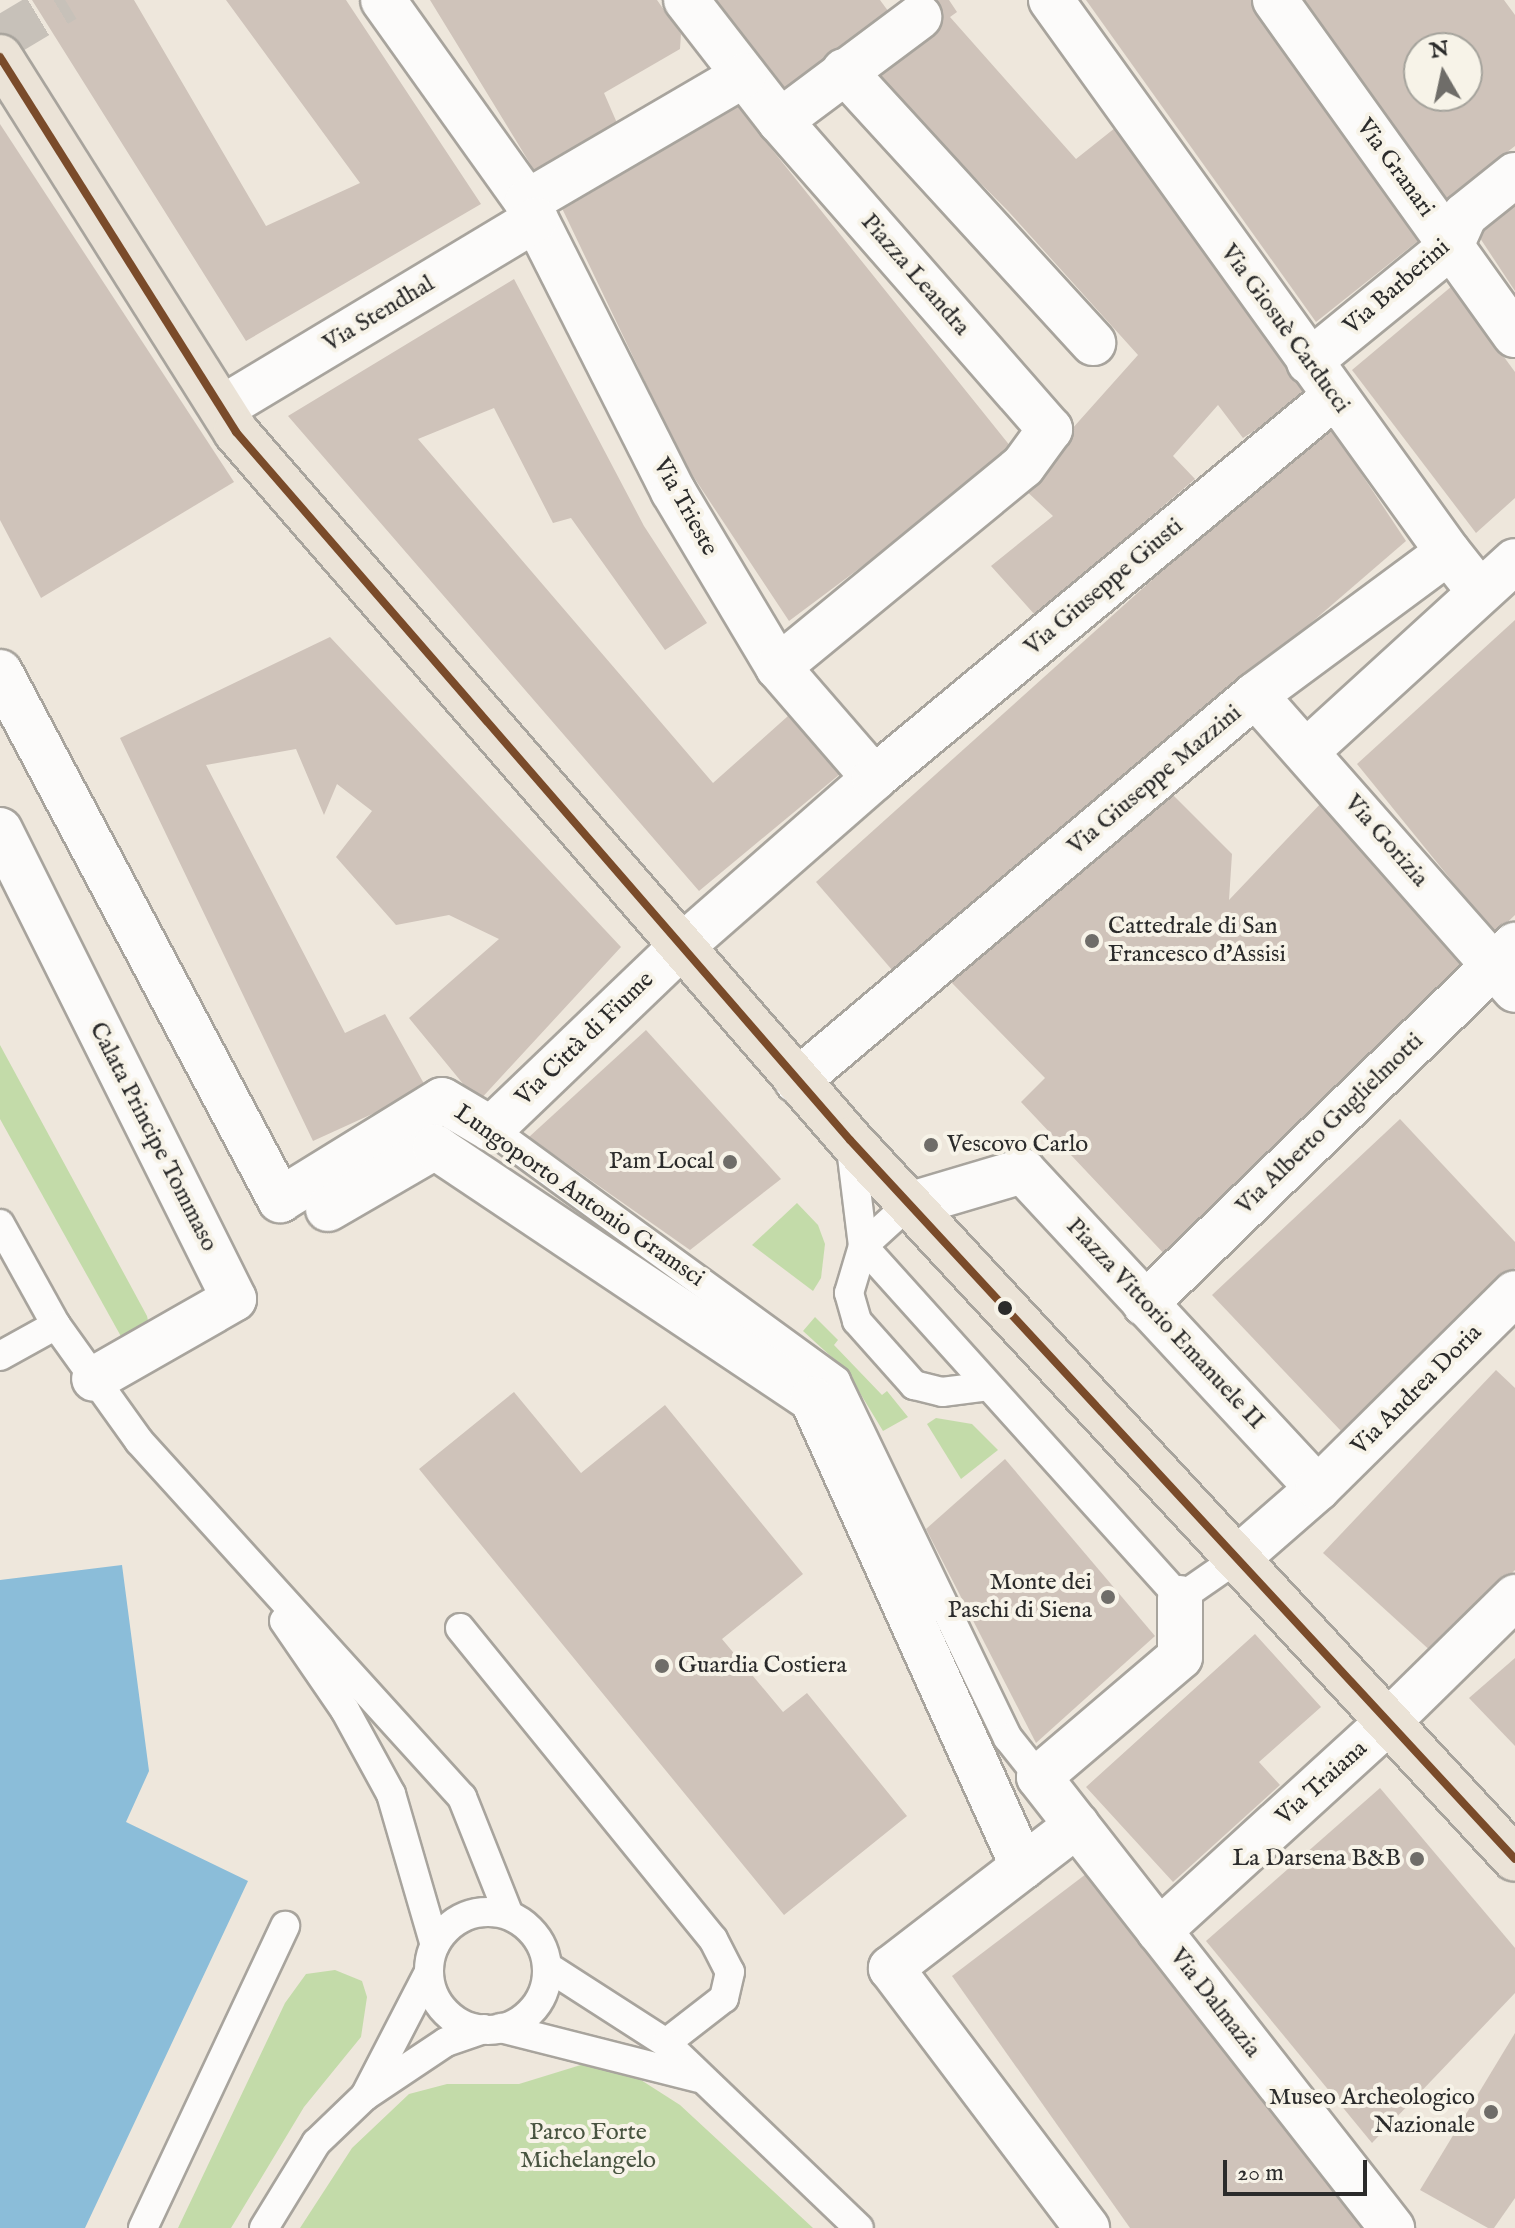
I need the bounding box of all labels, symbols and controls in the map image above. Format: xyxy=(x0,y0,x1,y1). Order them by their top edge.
north arrow xyxy=(1403,32,1483,112)
text: N xyxy=(1428,35,1451,66)
street label: Via Granari xyxy=(1350,113,1440,223)
street label: Piazza Leandra xyxy=(854,208,976,342)
street label: Via Barberini xyxy=(1338,233,1456,341)
street label: Via Giosuè Carducci xyxy=(1214,239,1356,419)
street label: Via Stendhal xyxy=(318,270,440,358)
street label: Via Trieste xyxy=(646,453,724,561)
street label: Via Giuseppe Giusti xyxy=(1019,512,1189,662)
street label: Via Giuseppe Mazzini xyxy=(1062,699,1248,861)
street label: Via Gorizia xyxy=(1338,789,1434,893)
place label: Cattedrale di San Francesco d'Assisi xyxy=(1108,913,1286,969)
marker: Cattedrale di San Francesco d'Assisi xyxy=(1083,932,1101,950)
street label: Via Città di Fiume xyxy=(510,966,660,1112)
street label: Calata Principe Tommaso xyxy=(83,1018,223,1256)
street label: Via Alberto Guglielmotti xyxy=(1231,1027,1429,1221)
street label: Lungoporto Antonio Gramsci xyxy=(449,1099,709,1293)
place label: Vescovo Carlo xyxy=(947,1131,1088,1159)
marker: Vescovo Carlo xyxy=(922,1136,940,1154)
place label: Pam Local xyxy=(609,1148,714,1176)
marker: Pam Local xyxy=(721,1153,739,1171)
street label: Piazza Vittorio Emanuele II xyxy=(1060,1212,1270,1436)
unlabelled marker xyxy=(997,1300,1013,1316)
street label: Via Andrea Doria xyxy=(1346,1319,1488,1461)
place label: Monte dei Paschi di Siena xyxy=(947,1569,1092,1625)
marker: Monte dei Paschi di Siena xyxy=(1099,1588,1117,1606)
place label: Guardia Costiera xyxy=(678,1652,847,1680)
marker: Guardia Costiera xyxy=(653,1657,671,1675)
street label: Via Traiana xyxy=(1271,1735,1373,1831)
place label: La Darsena B&B xyxy=(1232,1845,1401,1873)
marker: La Darsena B&B xyxy=(1408,1850,1426,1868)
street label: Via Dalmazia xyxy=(1163,1943,1267,2063)
place label: Museo Archeologico Nazionale xyxy=(1269,2084,1475,2140)
marker: Museo Archeologico Nazionale xyxy=(1482,2103,1500,2121)
park label: Parco Forte Michelangelo xyxy=(520,2119,656,2175)
scale bar xyxy=(1227,2144,1371,2194)
text: 20 m xyxy=(1237,2158,1284,2189)

